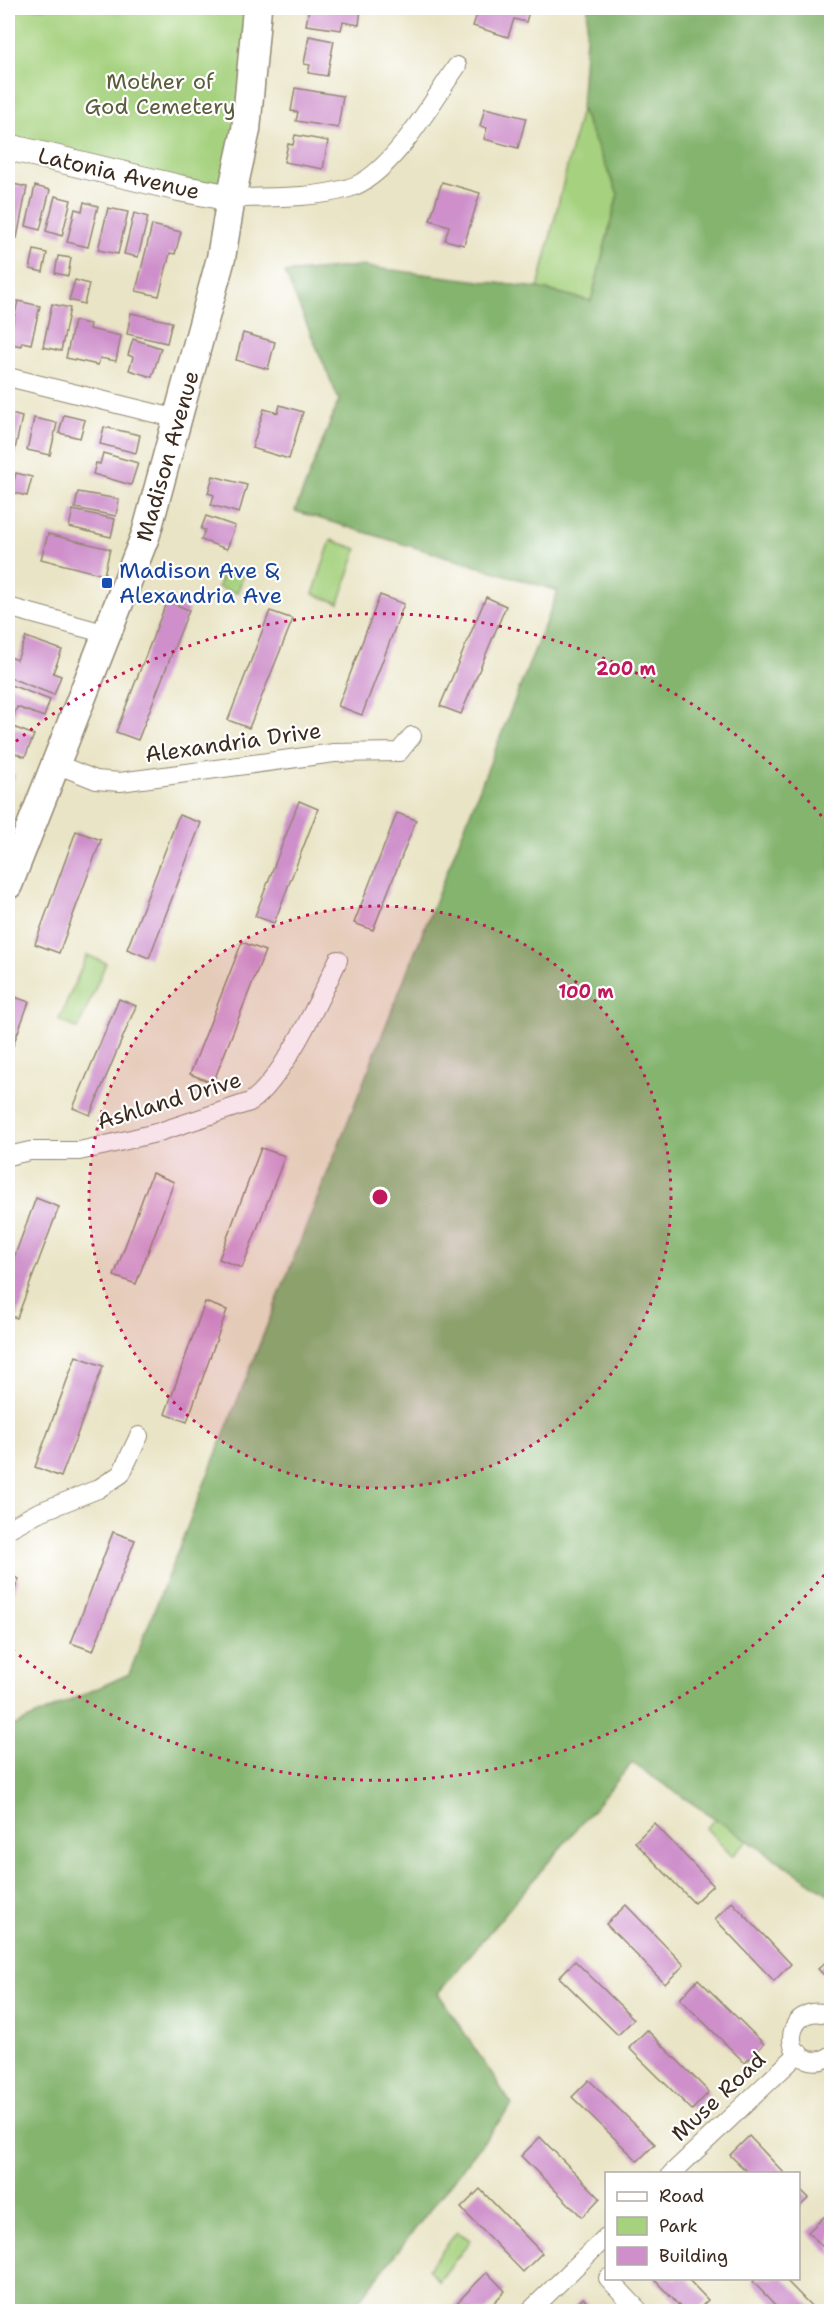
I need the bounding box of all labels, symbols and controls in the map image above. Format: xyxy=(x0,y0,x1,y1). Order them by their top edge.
park label: Mother of God Cemetery xyxy=(84,67,236,121)
street label: Latonia Avenue xyxy=(35,141,203,206)
street label: Madison Avenue xyxy=(129,367,206,545)
place label: Madison Ave & Alexandria Ave xyxy=(119,556,282,610)
marker: Madison Ave & Alexandria Ave xyxy=(100,576,114,590)
text: 200 m xyxy=(596,657,657,681)
street label: Alexandria Drive xyxy=(143,716,323,769)
text: 100 m xyxy=(558,980,614,1004)
street label: Ashland Drive xyxy=(94,1065,245,1136)
centre of rings xyxy=(370,1187,390,1207)
street label: Muse Road xyxy=(665,2045,772,2148)
legend xyxy=(605,2172,800,2280)
text: Road xyxy=(659,2184,704,2208)
text: Park xyxy=(659,2214,698,2238)
text: Building xyxy=(659,2244,728,2268)

